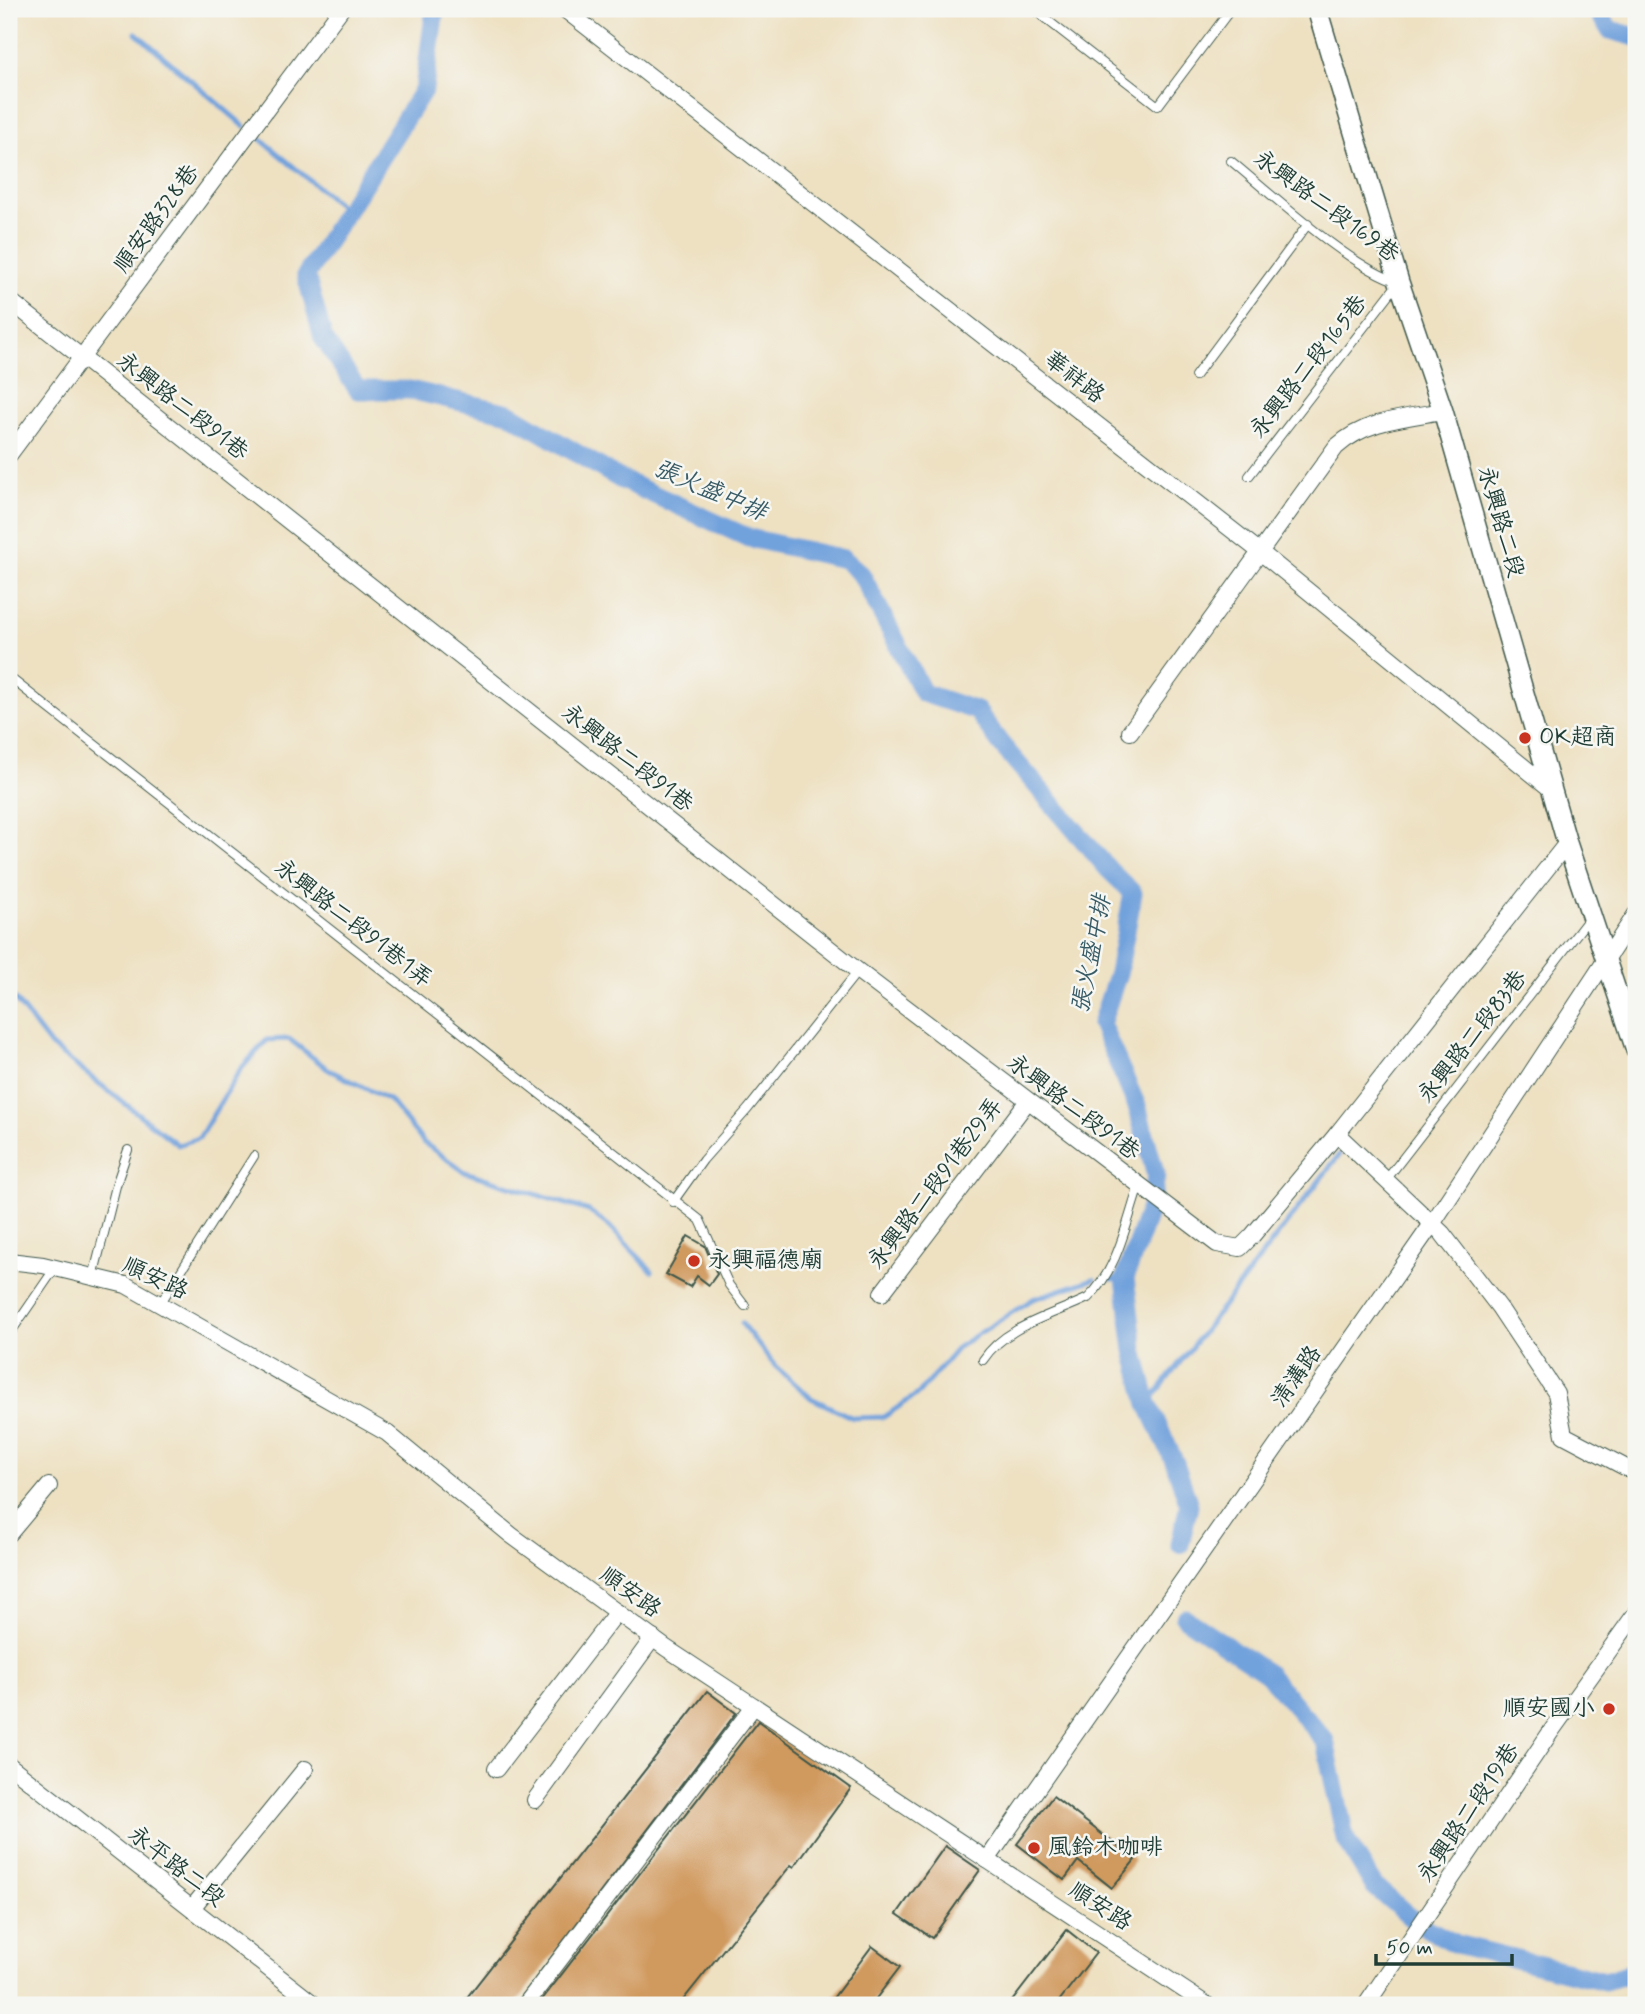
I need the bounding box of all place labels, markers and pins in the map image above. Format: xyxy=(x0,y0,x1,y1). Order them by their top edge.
place label: OK超商 xyxy=(1539,723,1617,753)
marker: OK超商 xyxy=(1517,730,1533,746)
place label: 永興福德廟 xyxy=(708,1246,823,1276)
marker: 永興福德廟 xyxy=(686,1253,702,1269)
place label: 順安國小 xyxy=(1503,1694,1595,1724)
marker: 順安國小 xyxy=(1601,1701,1617,1717)
place label: 風鈴木咖啡 xyxy=(1048,1833,1163,1863)
marker: 風鈴木咖啡 xyxy=(1026,1840,1042,1856)

